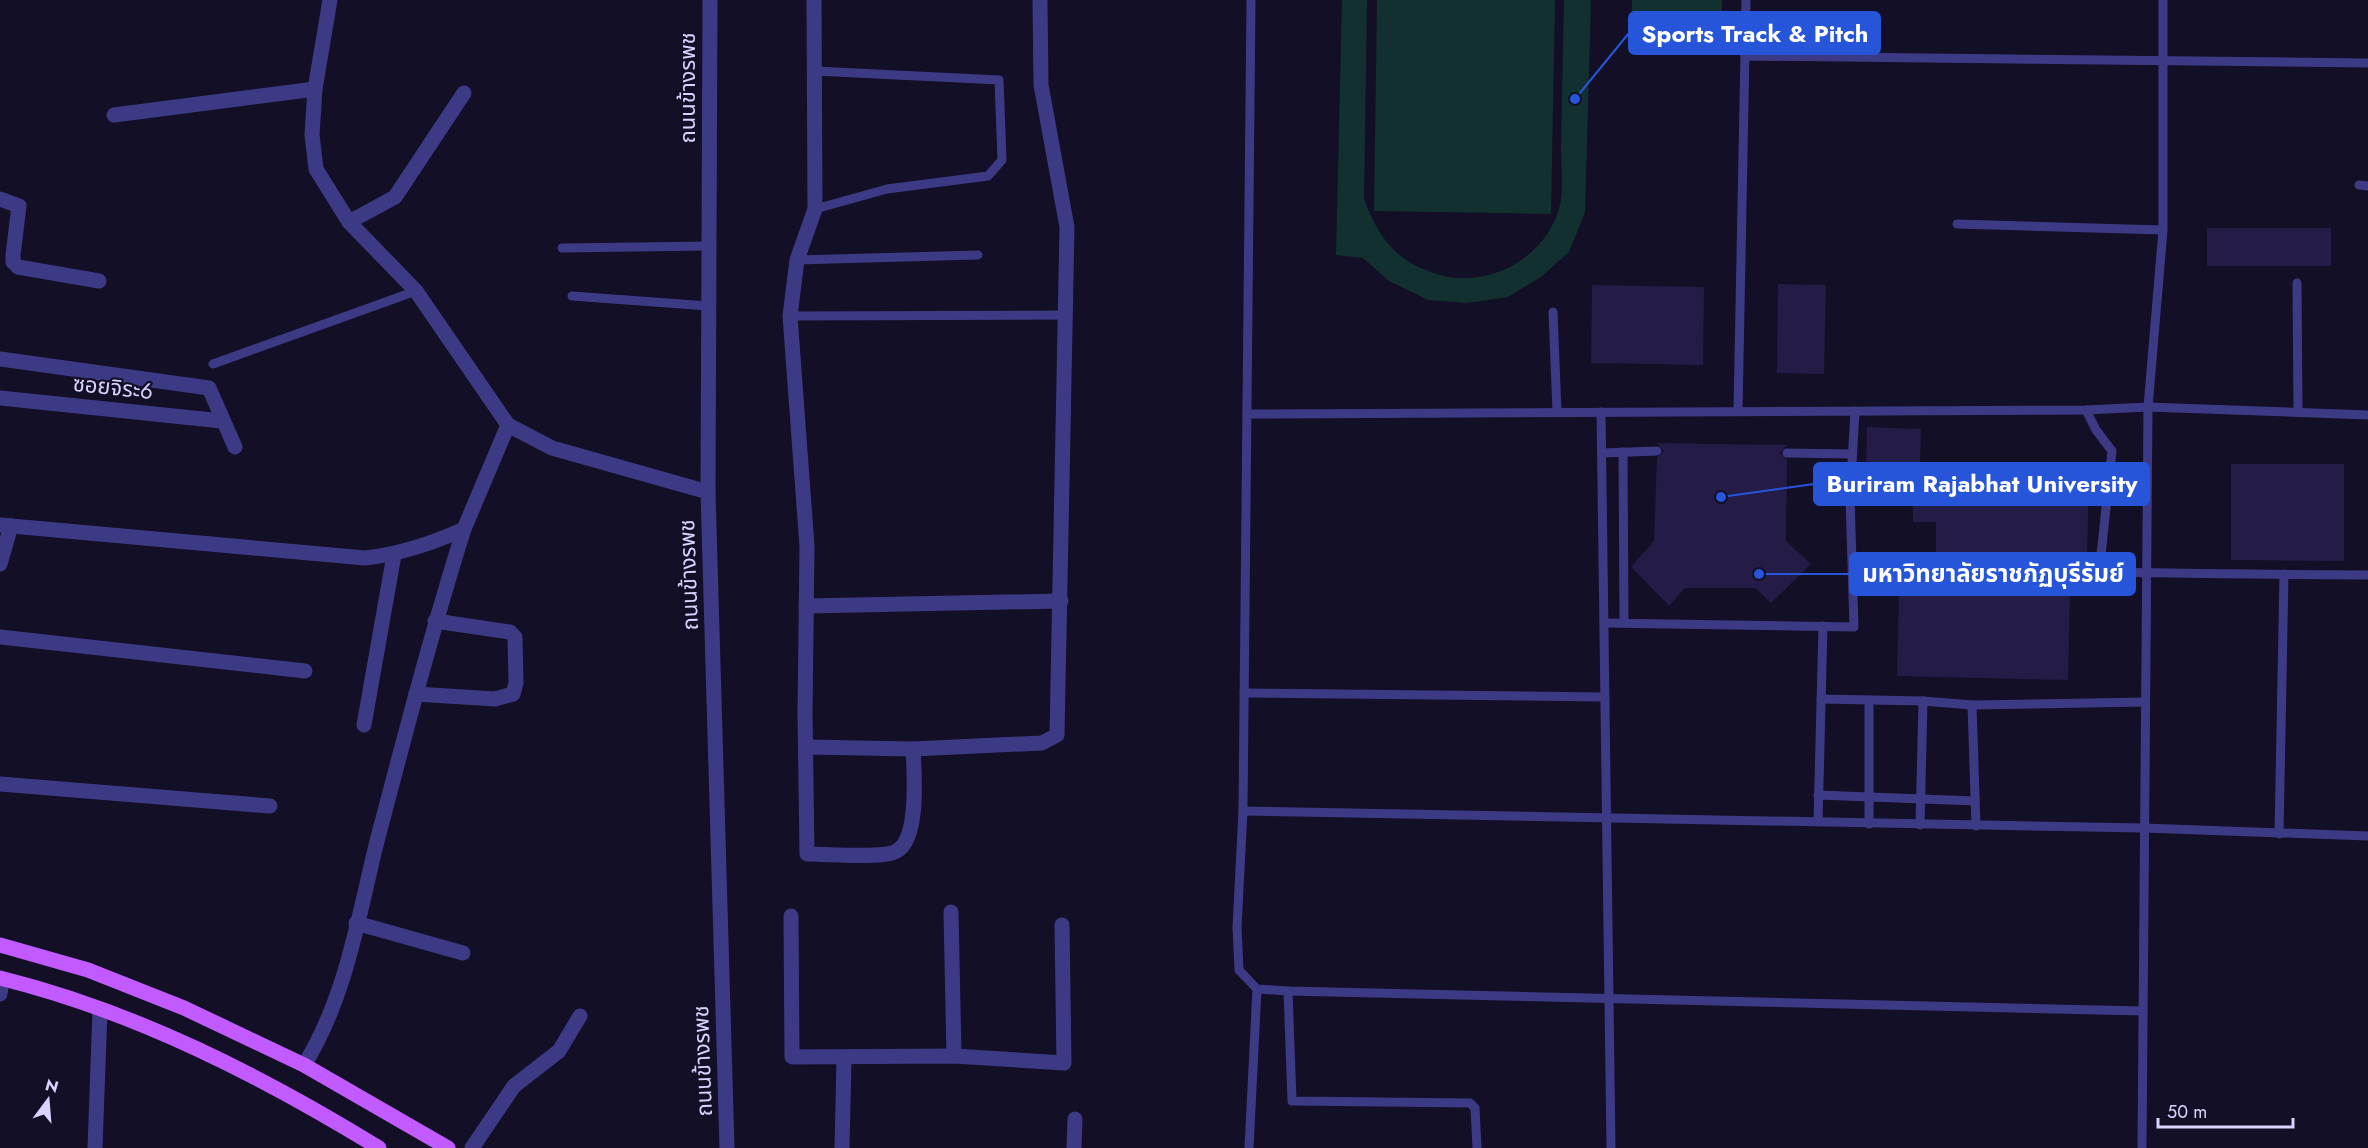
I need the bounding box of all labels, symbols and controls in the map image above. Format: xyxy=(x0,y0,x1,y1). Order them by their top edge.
callout: Sports Track & Pitch xyxy=(1629,12,1880,54)
text: Sports Track & Pitch xyxy=(1642,16,1868,51)
street label: ถนนข้างรพช xyxy=(671,32,703,144)
street label: ซอยจิระ6 xyxy=(71,367,155,407)
callout: Buriram Rajabhat University xyxy=(1814,463,2149,505)
text: Buriram Rajabhat University xyxy=(1827,466,2138,501)
street label: ถนนข้างรพช xyxy=(670,519,706,631)
callout: มหาวิทยาลัยราชภัฏบุรีรัมย์ xyxy=(1850,553,2135,595)
text: มหาวิทยาลัยราชภัฏบุรีรัมย์ xyxy=(1862,556,2124,591)
street label: ถนนข้างรพช xyxy=(684,1005,720,1117)
north arrow xyxy=(18,1070,78,1130)
text: N xyxy=(43,1073,61,1099)
scale bar xyxy=(2158,1091,2293,1129)
text: 50 m xyxy=(2167,1099,2207,1125)

